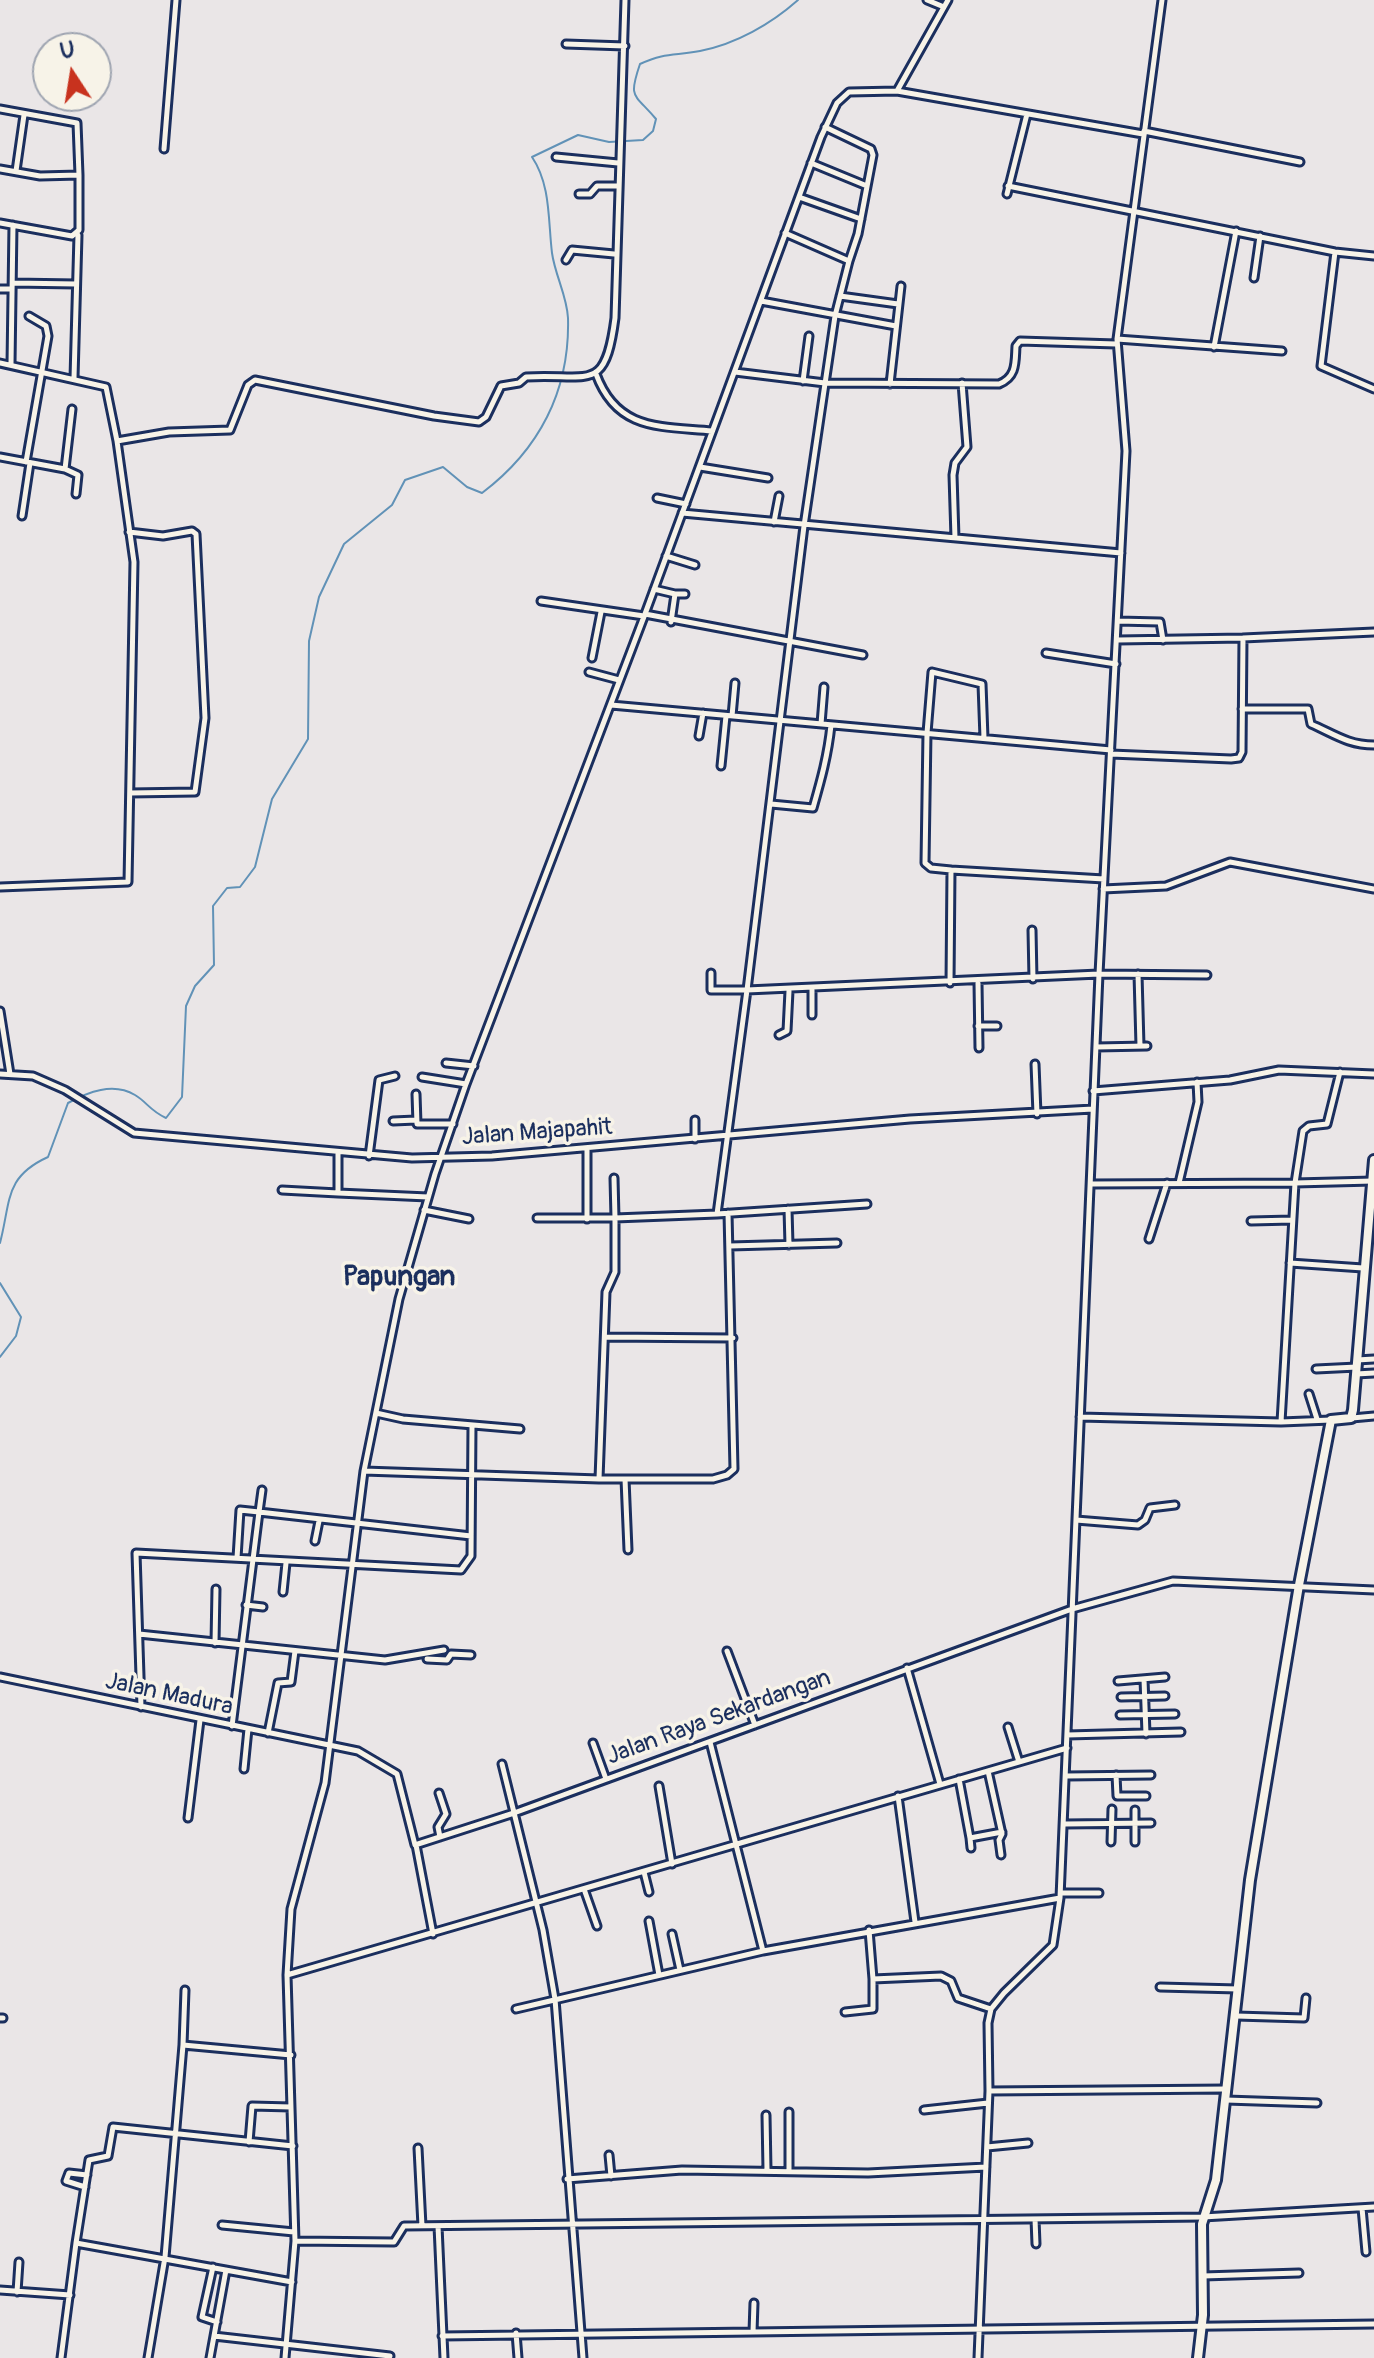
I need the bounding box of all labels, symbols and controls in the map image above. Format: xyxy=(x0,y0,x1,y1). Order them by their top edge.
north arrow xyxy=(32,32,112,112)
text: U xyxy=(57,35,77,66)
street label: Jalan Majapahit xyxy=(461,1113,613,1153)
district label: Papungan xyxy=(343,1261,455,1295)
street label: Jalan Raya Sekardangan xyxy=(603,1664,835,1772)
street label: Jalan Madura xyxy=(103,1667,235,1723)

